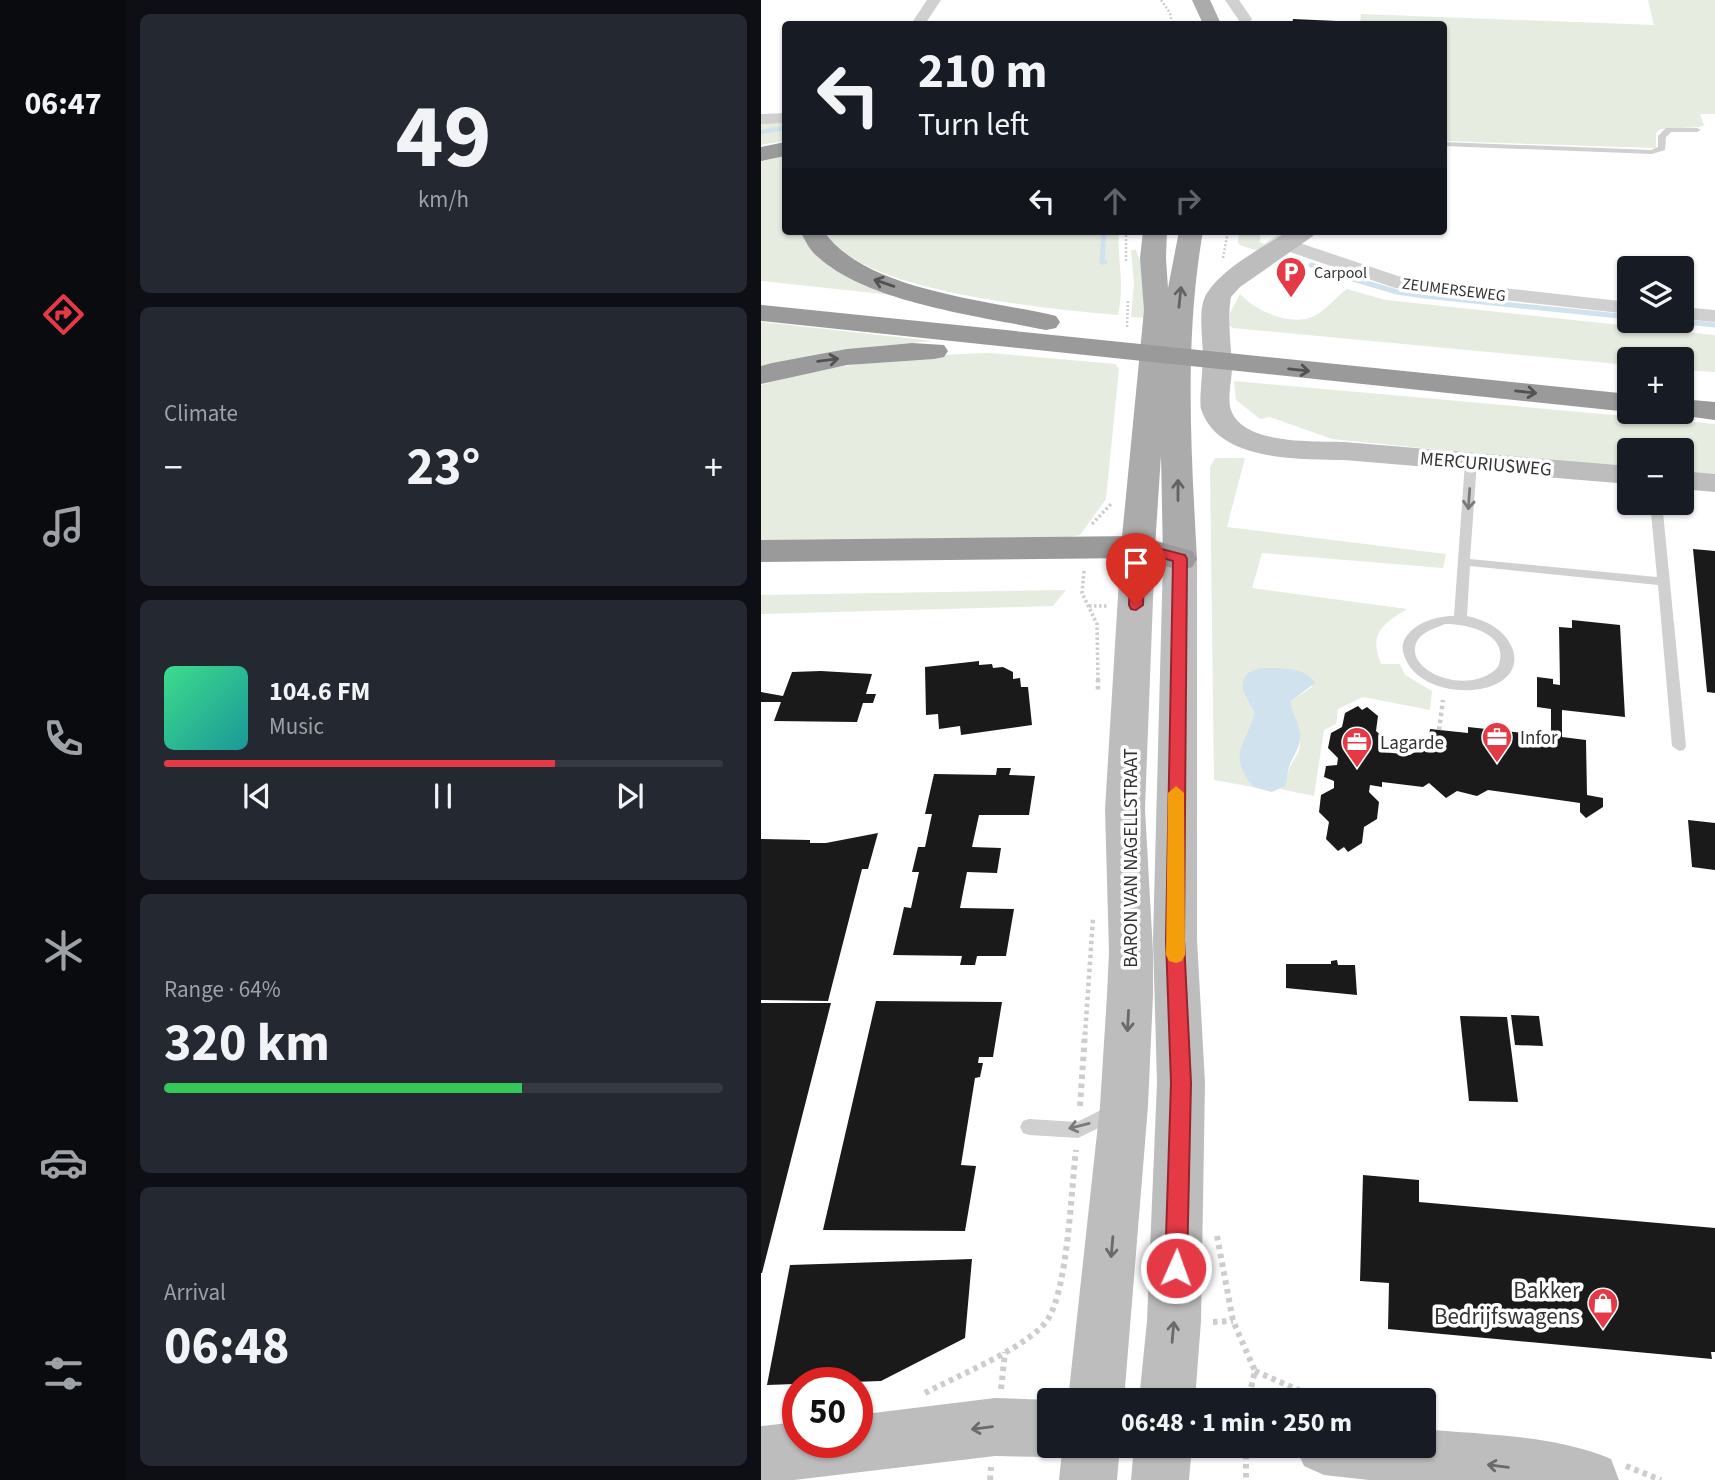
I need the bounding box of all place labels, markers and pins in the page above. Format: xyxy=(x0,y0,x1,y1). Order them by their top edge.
parking icon: Carpool xyxy=(1274,255,1308,299)
place label: Carpool xyxy=(1314,262,1367,284)
pin xyxy=(1106,533,1166,605)
office icon: Infor xyxy=(1480,720,1514,764)
office icon: Lagarde xyxy=(1340,725,1374,769)
place label: Infor xyxy=(1520,725,1558,752)
place label: Lagarde xyxy=(1380,730,1444,757)
place label: Bakker Bedrijfswagens xyxy=(1434,1274,1581,1333)
shop icon: Bakker Bedrijfswagens xyxy=(1586,1286,1620,1330)

